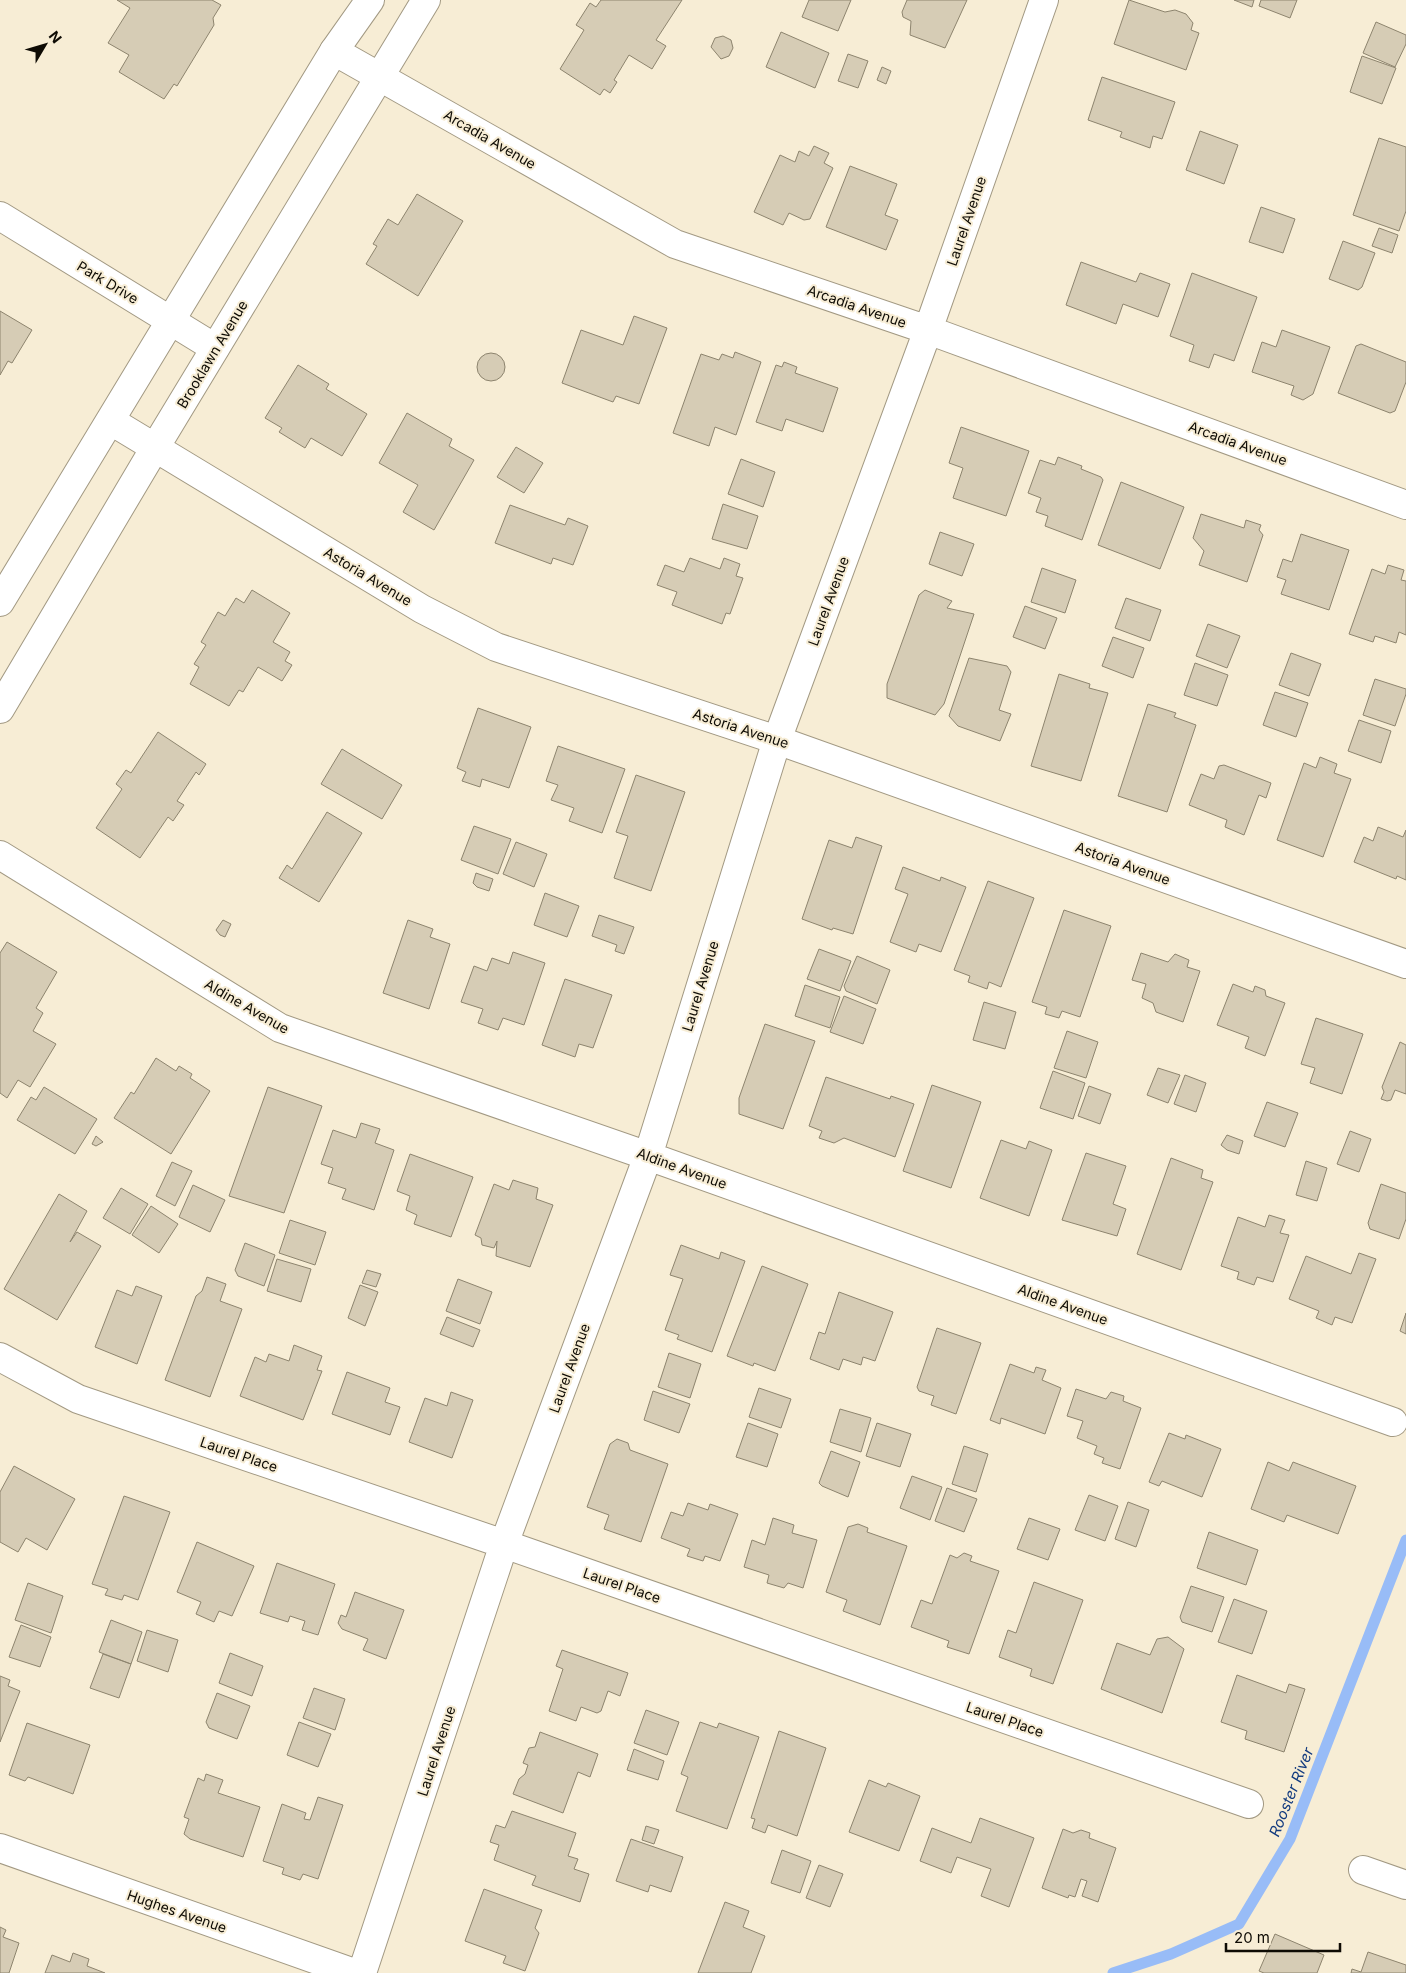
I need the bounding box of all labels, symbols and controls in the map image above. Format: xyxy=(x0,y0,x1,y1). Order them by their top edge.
north arrow xyxy=(20,20,70,70)
text: N xyxy=(46,27,66,46)
street label: Arcadia Avenue xyxy=(441,106,539,172)
street label: Laurel Avenue xyxy=(943,174,989,268)
street label: Park Drive xyxy=(74,257,142,307)
street label: Arcadia Avenue xyxy=(805,281,909,331)
street label: Brooklawn Avenue xyxy=(173,297,251,411)
street label: Arcadia Avenue xyxy=(1186,417,1290,469)
street label: Astoria Avenue xyxy=(321,543,415,609)
street label: Laurel Avenue xyxy=(804,554,852,648)
street label: Astoria Avenue xyxy=(691,705,791,751)
street label: Astoria Avenue xyxy=(1073,838,1173,888)
street label: Laurel Avenue xyxy=(678,939,722,1033)
street label: Aldine Avenue xyxy=(202,975,292,1037)
street label: Aldine Avenue xyxy=(635,1144,729,1192)
street label: Aldine Avenue xyxy=(1016,1280,1110,1328)
street label: Laurel Avenue xyxy=(545,1321,593,1415)
street label: Laurel Place xyxy=(198,1433,280,1475)
street label: Laurel Place xyxy=(581,1564,663,1606)
street label: Laurel Place xyxy=(964,1698,1046,1740)
street label: Laurel Avenue xyxy=(413,1704,459,1798)
water label: Rooster River xyxy=(1265,1744,1318,1839)
street label: Hughes Avenue xyxy=(125,1886,229,1936)
scale bar xyxy=(1226,1920,1340,1952)
text: 20 m xyxy=(1234,1928,1270,1947)

